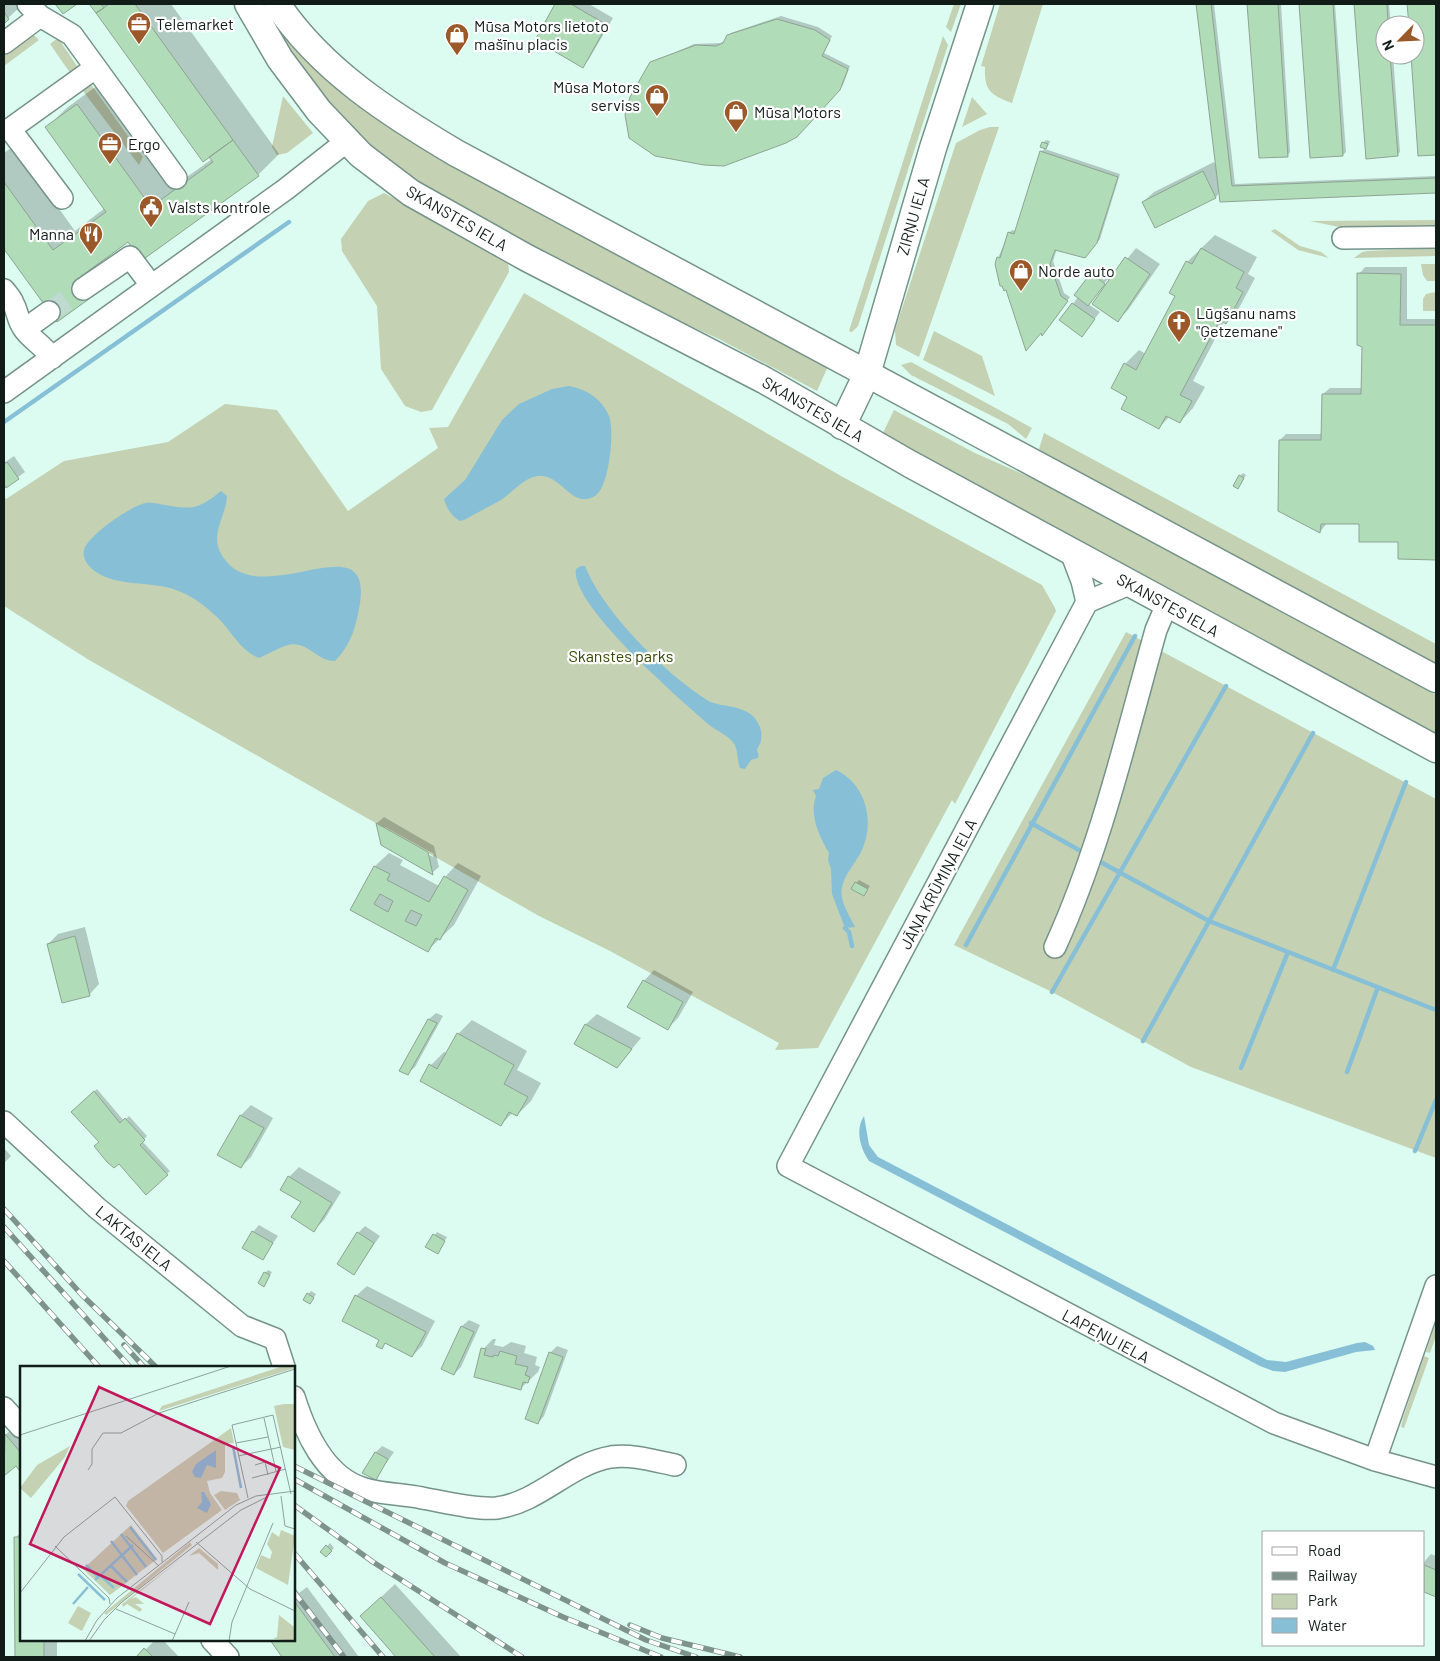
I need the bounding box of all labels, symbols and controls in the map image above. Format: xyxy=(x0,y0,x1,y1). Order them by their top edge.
office icon: Telemarket xyxy=(126,11,152,45)
place label: Telemarket xyxy=(156,14,234,33)
north arrow xyxy=(1375,15,1425,65)
place label: Mūsa Motors lietoto mašīnu placis xyxy=(474,16,609,53)
shop icon: Mūsa Motors lietoto mašīnu placis xyxy=(444,22,470,56)
text: N xyxy=(1378,38,1397,53)
place label: Mūsa Motors serviss xyxy=(553,77,640,114)
shop icon: Mūsa Motors serviss xyxy=(644,83,670,117)
shop icon: Mūsa Motors xyxy=(723,99,749,133)
place label: Mūsa Motors xyxy=(754,102,841,121)
office icon: Ergo xyxy=(97,131,123,165)
place label: Ergo xyxy=(128,134,161,153)
street label: ZIRŅU IELA xyxy=(892,174,933,257)
street label: SKANSTES IELA xyxy=(403,181,511,254)
public building icon: Valsts kontrole xyxy=(138,194,164,228)
place label: Valsts kontrole xyxy=(168,197,270,216)
restaurant icon: Manna xyxy=(78,221,104,255)
place label: Manna xyxy=(29,224,74,243)
shop icon: Norde auto xyxy=(1008,258,1034,292)
place label: Norde auto xyxy=(1038,261,1115,280)
place label: Lūgšanu nams "Ģetzemane" xyxy=(1196,303,1296,340)
church icon: Lūgšanu nams "Ģetzemane" xyxy=(1166,309,1192,343)
street label: SKANSTES IELA xyxy=(759,372,867,445)
street label: SKANSTES IELA xyxy=(1114,569,1223,641)
park label: Skanstes parks xyxy=(568,646,674,665)
street label: JĀŅA KRŪMIŅA IELA xyxy=(895,815,980,952)
street label: LAKTAS IELA xyxy=(92,1201,176,1274)
street label: LAPEŅU IELA xyxy=(1059,1305,1153,1367)
inset map xyxy=(20,1366,295,1641)
legend xyxy=(1262,1531,1425,1646)
text: Road xyxy=(1308,1541,1341,1559)
text: Railway xyxy=(1308,1566,1357,1584)
text: Park xyxy=(1308,1591,1338,1609)
text: Water xyxy=(1308,1616,1347,1634)

